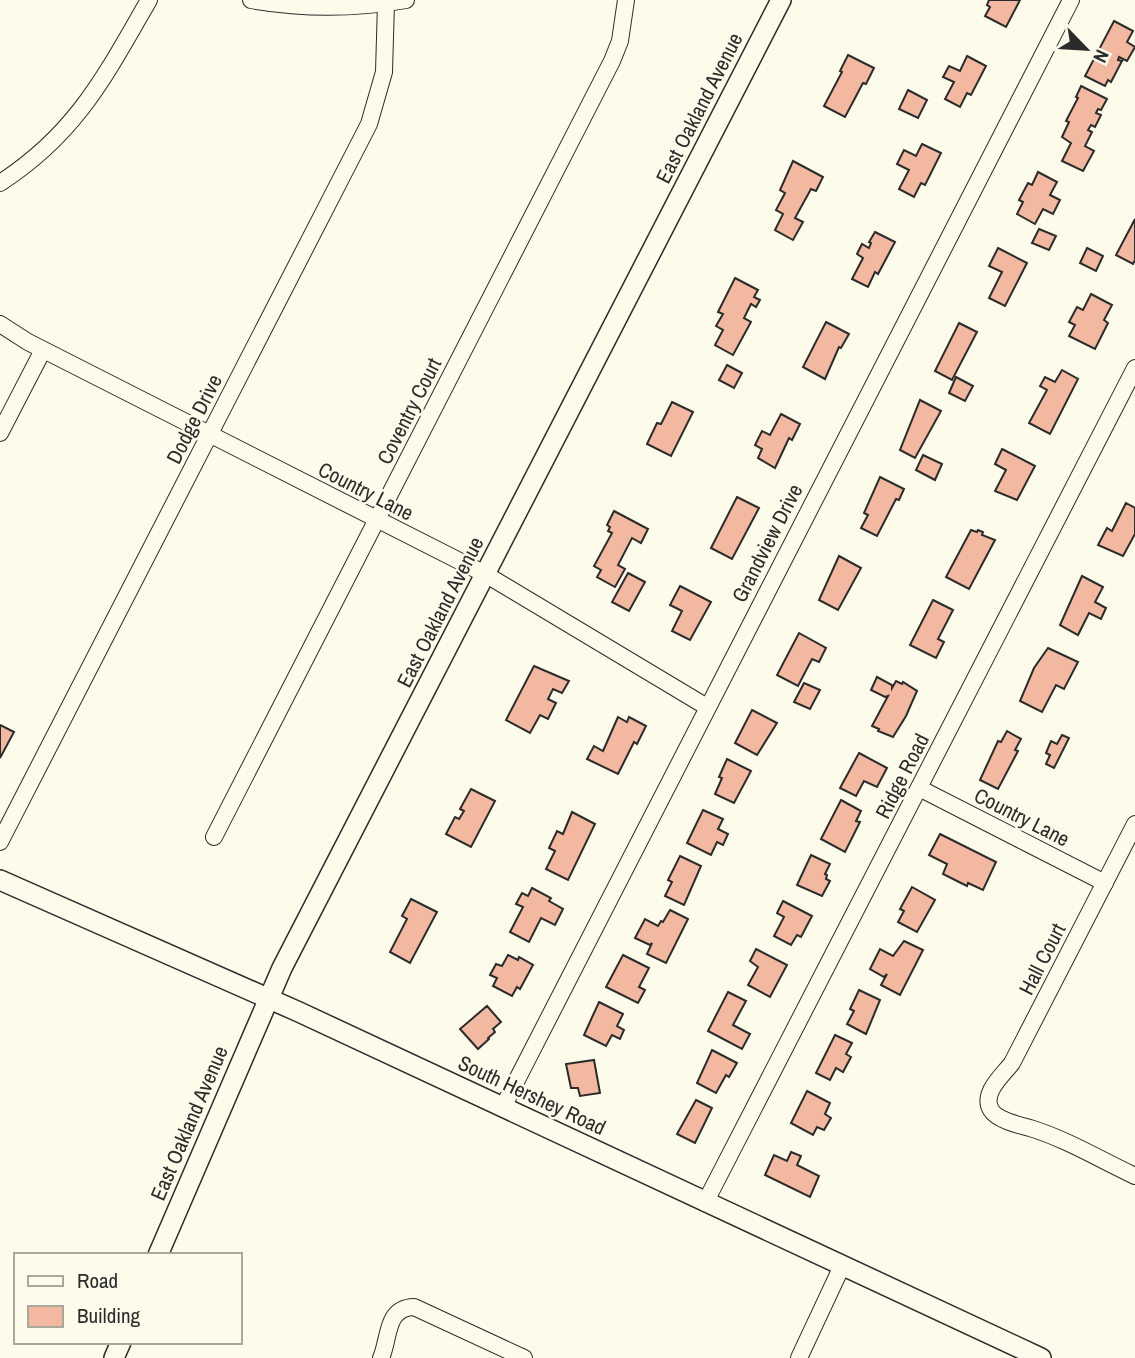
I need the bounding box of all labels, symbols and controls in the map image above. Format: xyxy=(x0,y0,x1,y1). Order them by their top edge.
north arrow xyxy=(1051,14,1121,84)
street label: East Oakland Avenue xyxy=(649,28,749,188)
text: N xyxy=(1087,46,1116,67)
street label: Coventry Court xyxy=(370,353,448,469)
street label: Dodge Drive xyxy=(159,369,229,469)
street label: Country Lane xyxy=(313,455,419,527)
street label: Grandview Drive xyxy=(725,479,809,607)
street label: East Oakland Avenue xyxy=(390,532,490,692)
street label: Ridge Road xyxy=(868,728,936,824)
street label: Country Lane xyxy=(969,781,1075,853)
street label: Hall Court xyxy=(1012,918,1072,1000)
street label: East Oakland Avenue xyxy=(143,1041,235,1205)
street label: South Hershey Road xyxy=(453,1048,611,1142)
legend xyxy=(14,1253,242,1344)
text: Road xyxy=(77,1266,118,1295)
text: Building xyxy=(77,1301,141,1330)

